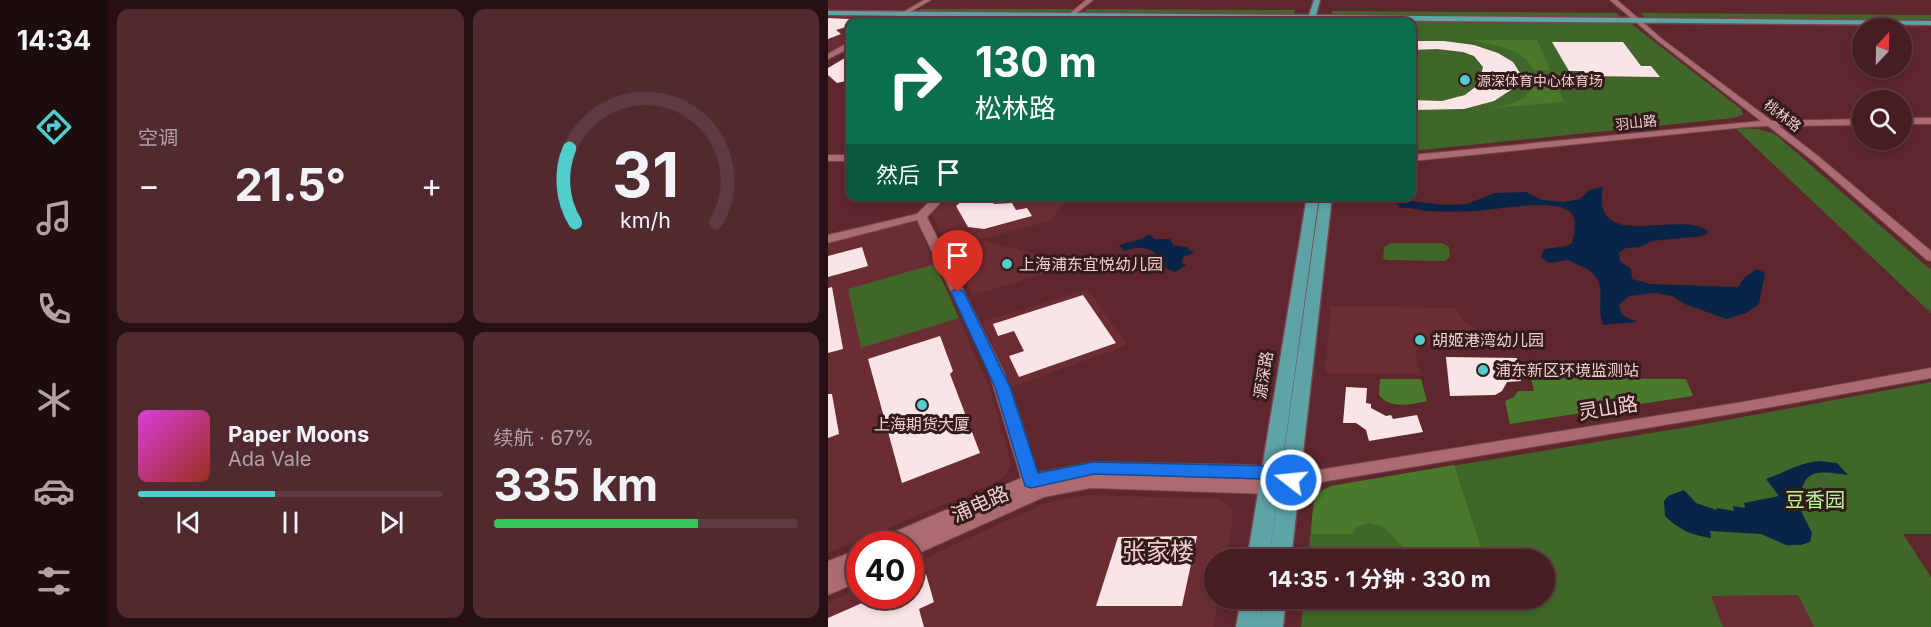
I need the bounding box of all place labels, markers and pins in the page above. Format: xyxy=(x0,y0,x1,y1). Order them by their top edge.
place label: 源深体育中心体育场 xyxy=(1477,72,1603,89)
marker: 源深体育中心体育场 xyxy=(1458,73,1472,87)
pin xyxy=(932,230,983,292)
place label: 上海浦东宜悦幼儿园 xyxy=(1019,254,1163,274)
marker: 上海浦东宜悦幼儿园 xyxy=(1000,257,1014,271)
place label: 胡姬港湾幼儿园 xyxy=(1432,330,1544,350)
marker: 胡姬港湾幼儿园 xyxy=(1413,333,1427,347)
place label: 浦东新区环境监测站 xyxy=(1495,360,1639,380)
marker: 浦东新区环境监测站 xyxy=(1476,363,1490,377)
marker: 上海期货大厦 xyxy=(915,398,929,412)
place label: 上海期货大厦 xyxy=(874,414,970,434)

